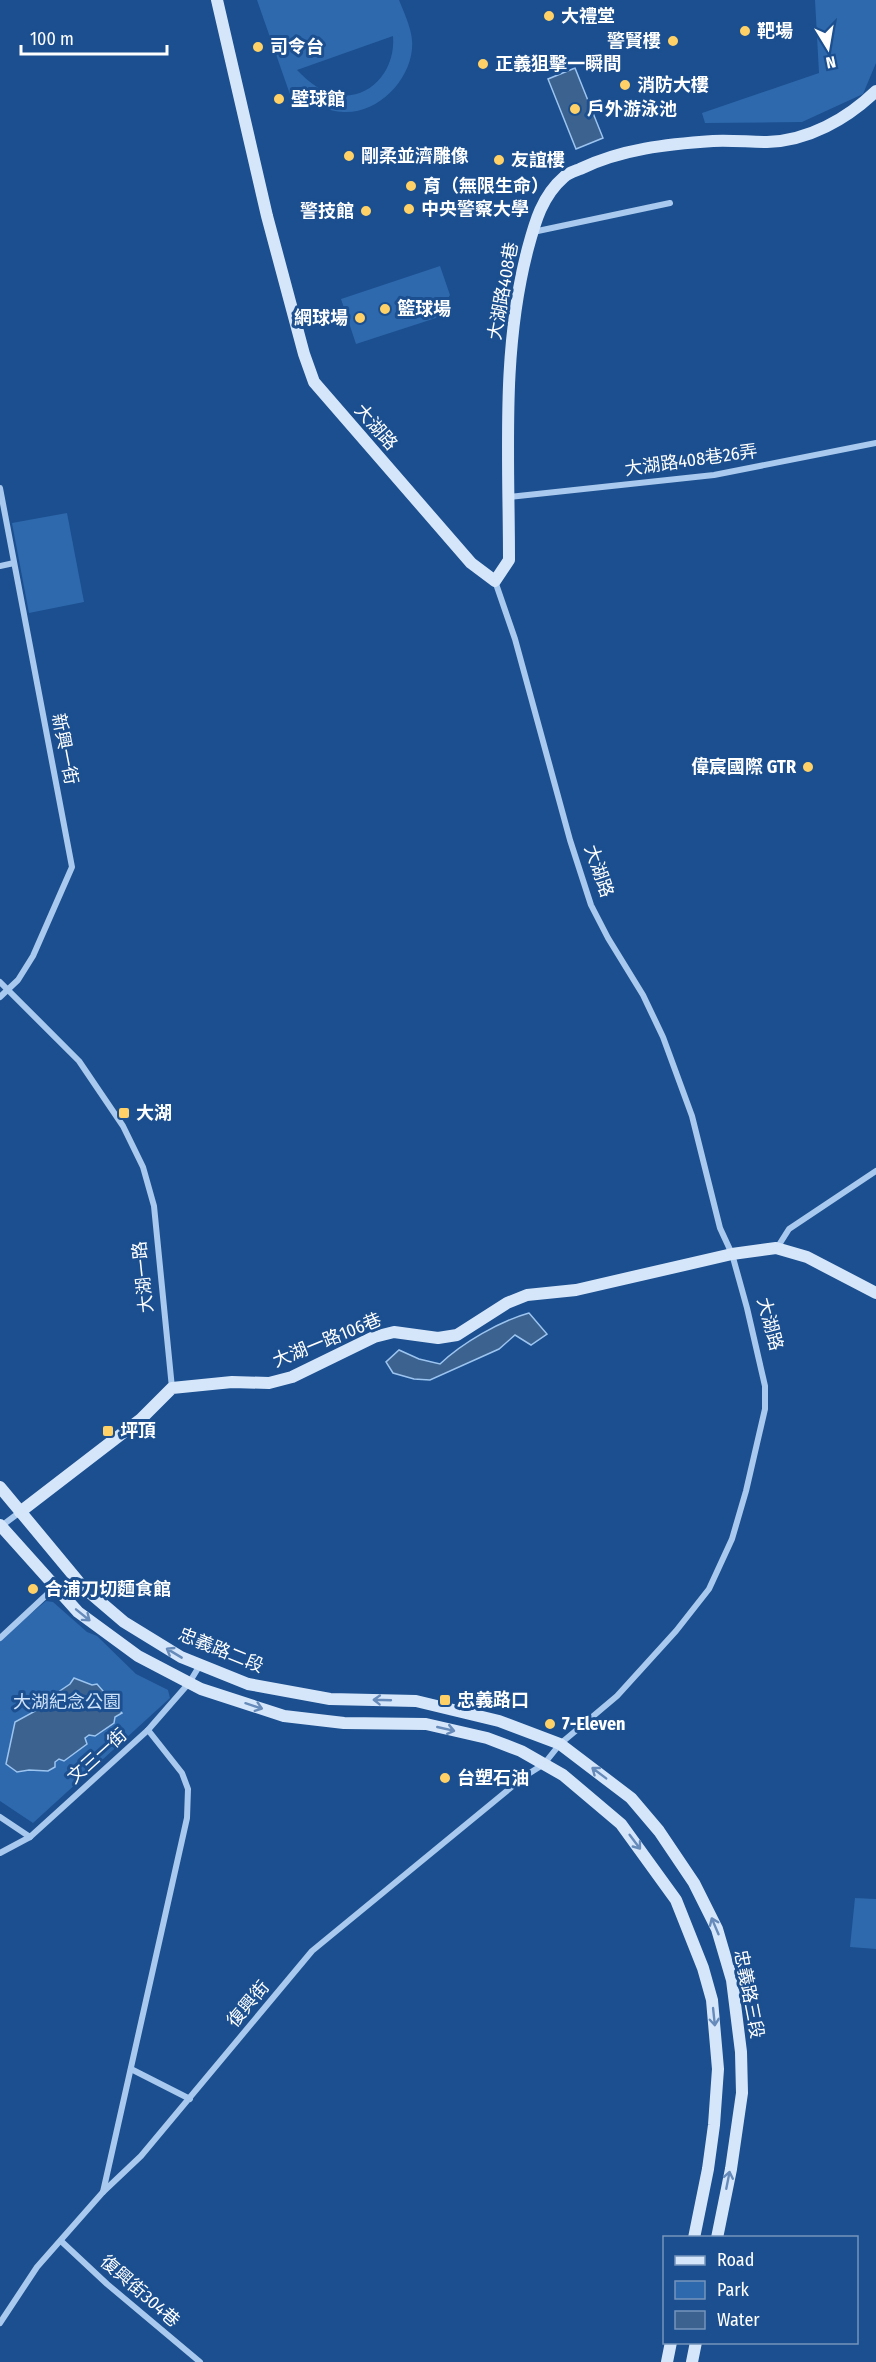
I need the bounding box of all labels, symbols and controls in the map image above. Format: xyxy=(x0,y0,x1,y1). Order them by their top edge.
place label: 大禮堂 xyxy=(561,5,615,27)
marker: 大禮堂 xyxy=(542,9,556,23)
scale bar xyxy=(21,18,166,56)
north arrow xyxy=(798,18,858,78)
place label: 靶場 xyxy=(757,20,793,42)
marker: 靶場 xyxy=(738,24,752,38)
text: 100 m xyxy=(30,28,74,50)
place label: 警賢樓 xyxy=(607,30,661,52)
marker: 警賢樓 xyxy=(666,34,680,48)
place label: 司令台 xyxy=(270,36,324,58)
marker: 司令台 xyxy=(251,40,265,54)
text: N xyxy=(824,52,837,72)
place label: 正義狙擊一瞬間 xyxy=(495,53,621,75)
marker: 正義狙擊一瞬間 xyxy=(476,57,490,71)
place label: 消防大樓 xyxy=(637,74,709,96)
marker: 消防大樓 xyxy=(618,78,632,92)
place label: 壁球館 xyxy=(291,88,345,110)
marker: 壁球館 xyxy=(272,92,286,106)
place label: 戶外游泳池 xyxy=(587,98,677,120)
marker: 戶外游泳池 xyxy=(568,102,582,116)
place label: 剛柔並濟雕像 xyxy=(361,145,469,167)
marker: 剛柔並濟雕像 xyxy=(342,149,356,163)
place label: 友誼樓 xyxy=(511,149,565,171)
marker: 友誼樓 xyxy=(492,153,506,167)
place label: 育（無限生命） xyxy=(423,175,549,197)
marker: 育（無限生命） xyxy=(404,179,418,193)
place label: 中央警察大學 xyxy=(421,198,529,220)
place label: 警技館 xyxy=(300,200,354,222)
marker: 中央警察大學 xyxy=(402,202,416,216)
marker: 警技館 xyxy=(359,204,373,218)
street label: 大湖路408巷 xyxy=(484,240,522,342)
place label: 籃球場 xyxy=(397,298,451,320)
marker: 籃球場 xyxy=(378,302,392,316)
place label: 網球場 xyxy=(294,307,348,329)
marker: 網球場 xyxy=(353,311,367,325)
street label: 大湖路 xyxy=(350,399,402,455)
street label: 大湖路408巷26弄 xyxy=(623,440,759,480)
street label: 新興一街 xyxy=(47,712,83,786)
place label: 偉宸國際 GTR xyxy=(691,756,797,778)
marker: 偉宸國際 GTR xyxy=(801,760,815,774)
street label: 大湖路 xyxy=(580,842,618,900)
place label: 大湖 xyxy=(136,1102,172,1124)
marker: 大湖 xyxy=(117,1106,131,1120)
street label: 大湖一路 xyxy=(128,1240,158,1314)
street label: 大湖路 xyxy=(752,1295,788,1353)
street label: 大湖一路106巷 xyxy=(269,1308,385,1372)
place label: 坪頂 xyxy=(120,1420,156,1442)
marker: 坪頂 xyxy=(101,1424,115,1438)
place label: 合浦刀切麵食館 xyxy=(45,1578,171,1600)
marker: 合浦刀切麵食館 xyxy=(26,1582,40,1596)
one-way arrow xyxy=(75,1609,91,1622)
street label: 忠義路二段 xyxy=(175,1623,267,1677)
one-way arrow xyxy=(166,1646,183,1658)
place label: 忠義路口 xyxy=(457,1689,529,1711)
park label: 大湖紀念公園 xyxy=(13,1691,121,1713)
marker: 忠義路口 xyxy=(438,1693,452,1707)
one-way arrow xyxy=(373,1695,393,1706)
one-way arrow xyxy=(244,1701,263,1712)
place label: 7-Eleven xyxy=(562,1713,625,1735)
marker: 7-Eleven xyxy=(543,1717,557,1731)
street label: 文三一街 xyxy=(63,1724,131,1788)
one-way arrow xyxy=(436,1724,456,1735)
place label: 台塑石油 xyxy=(457,1767,529,1789)
one-way arrow xyxy=(591,1767,607,1780)
marker: 台塑石油 xyxy=(438,1771,452,1785)
one-way arrow xyxy=(629,1834,641,1850)
one-way arrow xyxy=(709,1918,720,1936)
street label: 忠義路三段 xyxy=(730,1948,768,2040)
street label: 復興街 xyxy=(222,1976,274,2032)
one-way arrow xyxy=(709,2007,720,2027)
one-way arrow xyxy=(723,2171,734,2190)
legend xyxy=(663,2236,858,2344)
text: Road xyxy=(717,2249,754,2271)
street label: 復興街304巷 xyxy=(96,2250,184,2332)
text: Park xyxy=(717,2279,750,2301)
text: Water xyxy=(717,2309,760,2331)

